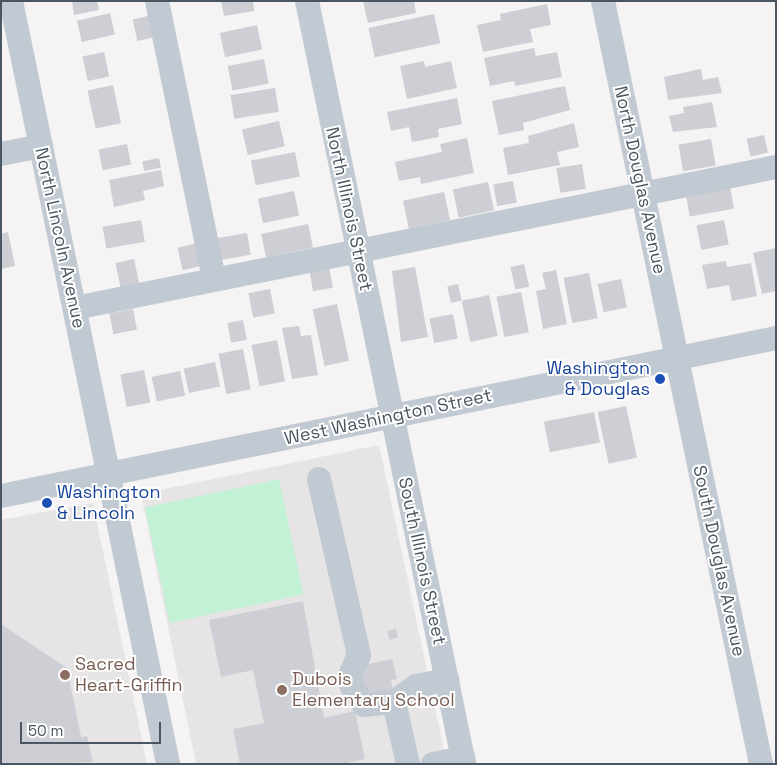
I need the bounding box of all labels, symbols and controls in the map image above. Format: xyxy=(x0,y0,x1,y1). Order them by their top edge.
street label: North Douglas Avenue xyxy=(609,84,671,276)
street label: North Illinois Street xyxy=(321,125,377,293)
street label: North Lincoln Avenue xyxy=(30,145,90,331)
place label: Washington & Douglas xyxy=(547,358,650,400)
marker: Washington & Douglas xyxy=(654,373,666,385)
street label: West Washington Street xyxy=(282,384,494,450)
street label: South Douglas Avenue xyxy=(688,463,750,659)
street label: South Illinois Street xyxy=(394,475,450,647)
place label: Washington & Lincoln xyxy=(57,482,160,524)
marker: Washington & Lincoln xyxy=(41,497,53,509)
place label: Sacred Heart-Griffin xyxy=(75,654,183,696)
marker: Sacred Heart-Griffin xyxy=(59,669,71,681)
place label: Dubois Elementary School xyxy=(292,669,455,712)
marker: Dubois Elementary School xyxy=(276,684,288,696)
scale bar xyxy=(22,712,164,744)
text: 50 m xyxy=(28,721,63,740)

